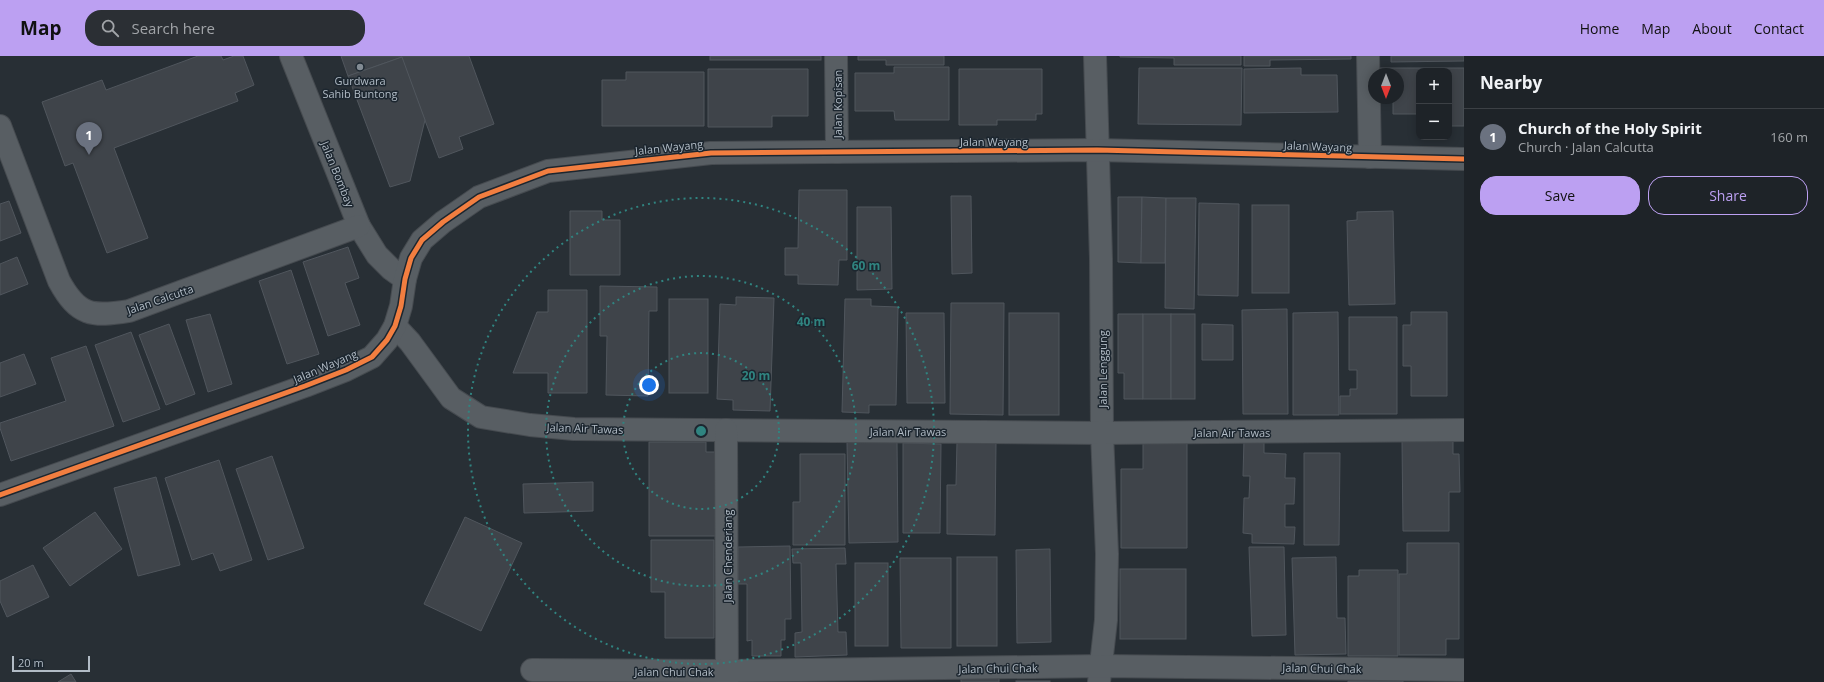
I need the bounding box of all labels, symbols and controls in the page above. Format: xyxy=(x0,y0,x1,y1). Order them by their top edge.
search box xyxy=(85,10,365,46)
text: Map xyxy=(20,15,61,41)
icon: search xyxy=(99,17,121,39)
text: Search here xyxy=(131,18,215,38)
text: Home xyxy=(1580,19,1619,38)
text: Map xyxy=(1641,19,1670,38)
text: About xyxy=(1692,19,1732,38)
text: Contact xyxy=(1754,19,1804,38)
marker: Gurdwara Sahib Buntong xyxy=(355,62,365,72)
north arrow xyxy=(1368,68,1404,104)
map controls xyxy=(1416,68,1452,140)
button: + xyxy=(1416,68,1452,104)
street label: Jalan Kopisan xyxy=(830,70,845,139)
text: Nearby xyxy=(1480,71,1542,94)
place label: Gurdwara Sahib Buntong xyxy=(322,73,398,101)
button: − xyxy=(1416,104,1452,140)
text: Church of the Holy Spirit xyxy=(1518,118,1702,138)
pin: 1 xyxy=(76,122,102,155)
text: 1 xyxy=(1489,128,1497,146)
text: 160 m xyxy=(1770,128,1808,146)
street label: Jalan Wayang xyxy=(959,134,1028,149)
street label: Jalan Wayang xyxy=(633,136,704,158)
street label: Jalan Wayang xyxy=(1283,137,1352,155)
street label: Jalan Bombay xyxy=(318,138,358,210)
text: Church · Jalan Calcutta xyxy=(1518,138,1654,156)
button: Save xyxy=(1480,176,1640,215)
button: Share xyxy=(1648,176,1808,215)
text: 60 m xyxy=(852,257,880,274)
street label: Jalan Calcutta xyxy=(124,281,195,318)
text: 40 m xyxy=(797,313,825,330)
street label: Jalan Lenggung xyxy=(1095,330,1110,409)
street label: Jalan Wayang xyxy=(290,346,359,387)
text: 20 m xyxy=(742,367,770,384)
your location xyxy=(639,375,659,395)
street label: Jalan Air Tawas xyxy=(545,419,624,437)
centre of rings xyxy=(694,424,708,438)
street label: Jalan Air Tawas xyxy=(869,424,946,439)
street label: Jalan Air Tawas xyxy=(1193,425,1270,440)
street label: Jalan Chenderiang xyxy=(720,509,735,604)
scale bar xyxy=(12,654,90,673)
text: 20 m xyxy=(18,655,44,670)
street label: Jalan Chui Chak xyxy=(957,660,1038,676)
street label: Jalan Chui Chak xyxy=(1281,660,1362,676)
street label: Jalan Chui Chak xyxy=(633,664,714,679)

